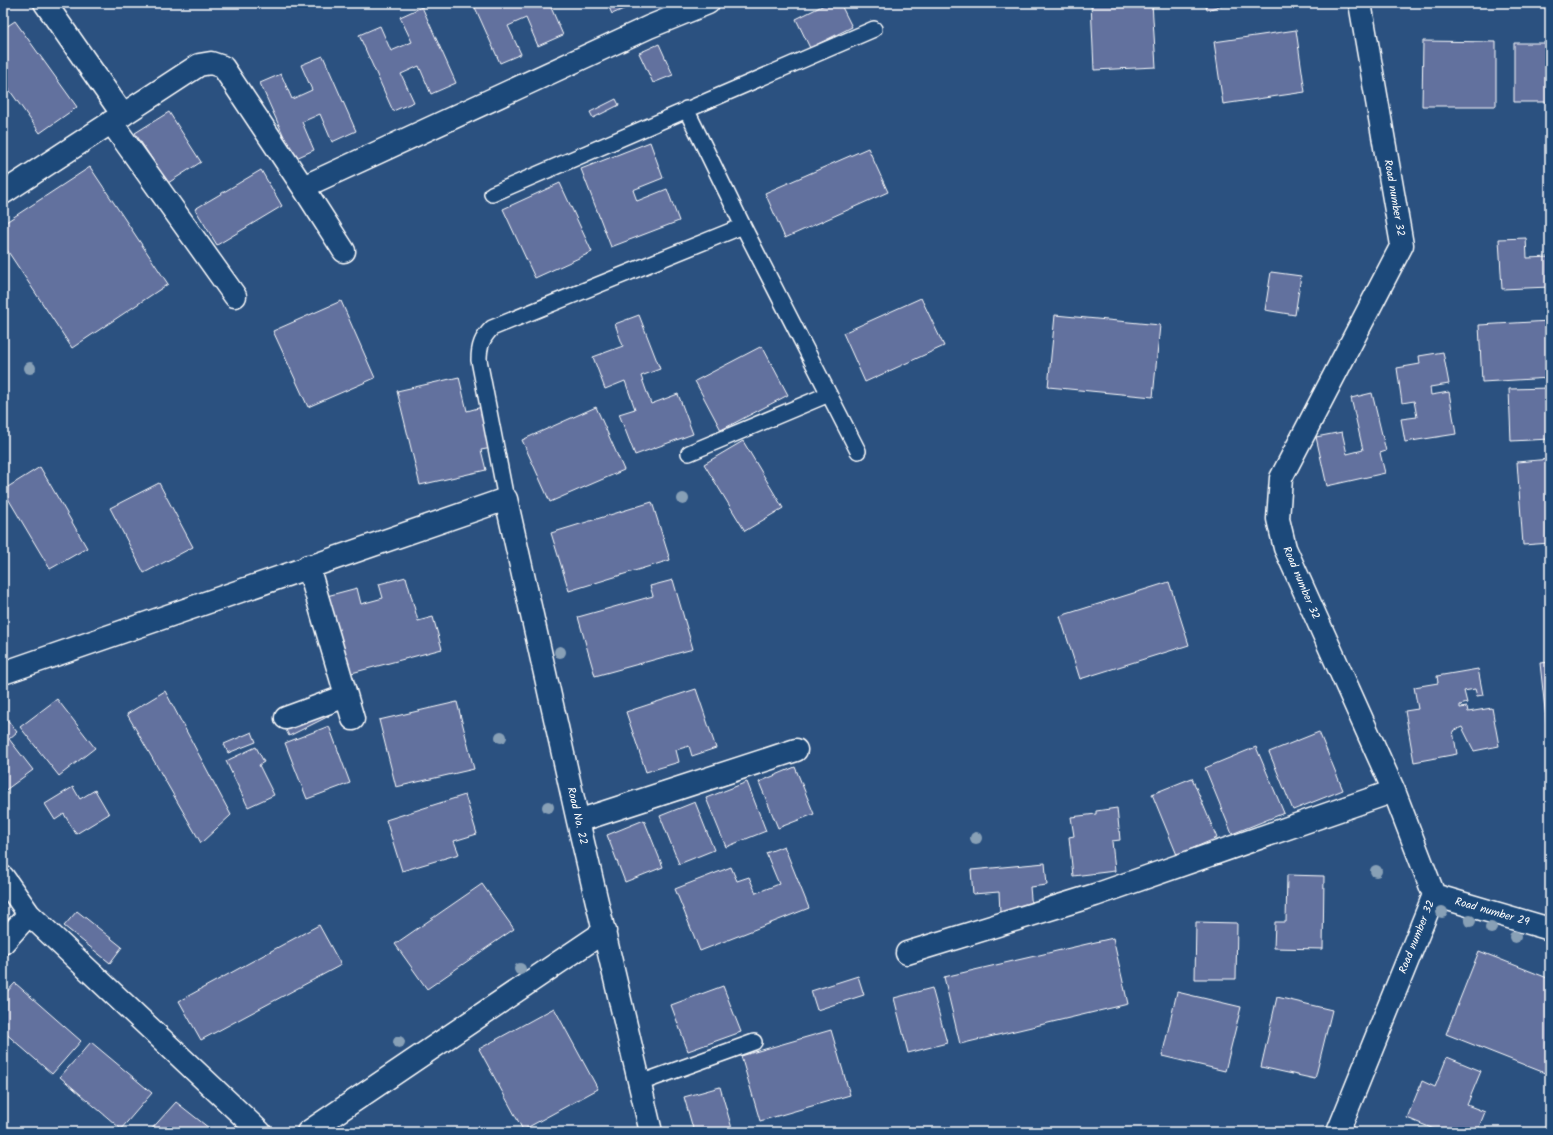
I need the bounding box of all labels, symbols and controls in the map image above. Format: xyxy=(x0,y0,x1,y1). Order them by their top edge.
street label: Road number 32 xyxy=(1378,158,1410,238)
street label: Road number 32 xyxy=(1278,544,1324,622)
street label: Road No. 22 xyxy=(562,785,592,847)
street label: Road number 29 xyxy=(1453,893,1532,931)
street label: Road number 32 xyxy=(1394,898,1440,976)

